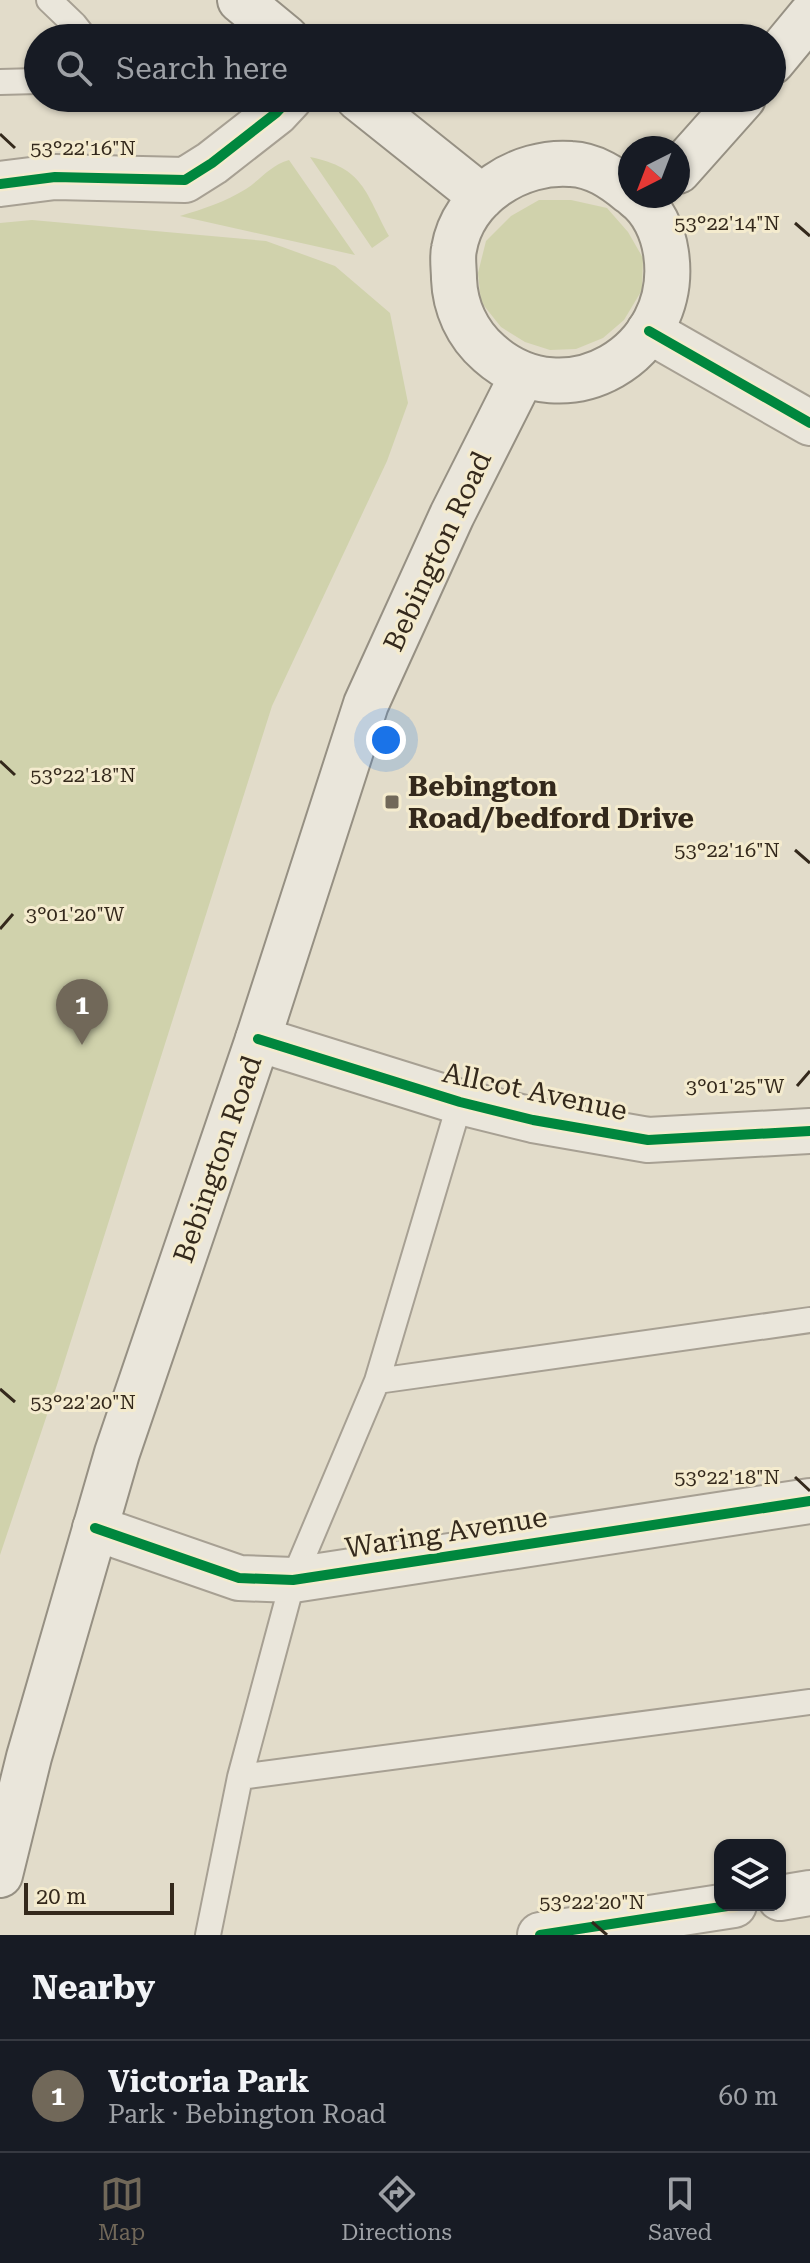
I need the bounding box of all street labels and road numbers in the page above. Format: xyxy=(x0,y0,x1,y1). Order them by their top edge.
street label: Bebington Road xyxy=(377,446,498,656)
street label: Bebington Road xyxy=(167,1051,268,1267)
street label: Allcot Avenue xyxy=(439,1056,630,1127)
street label: Waring Avenue xyxy=(343,1500,550,1565)

